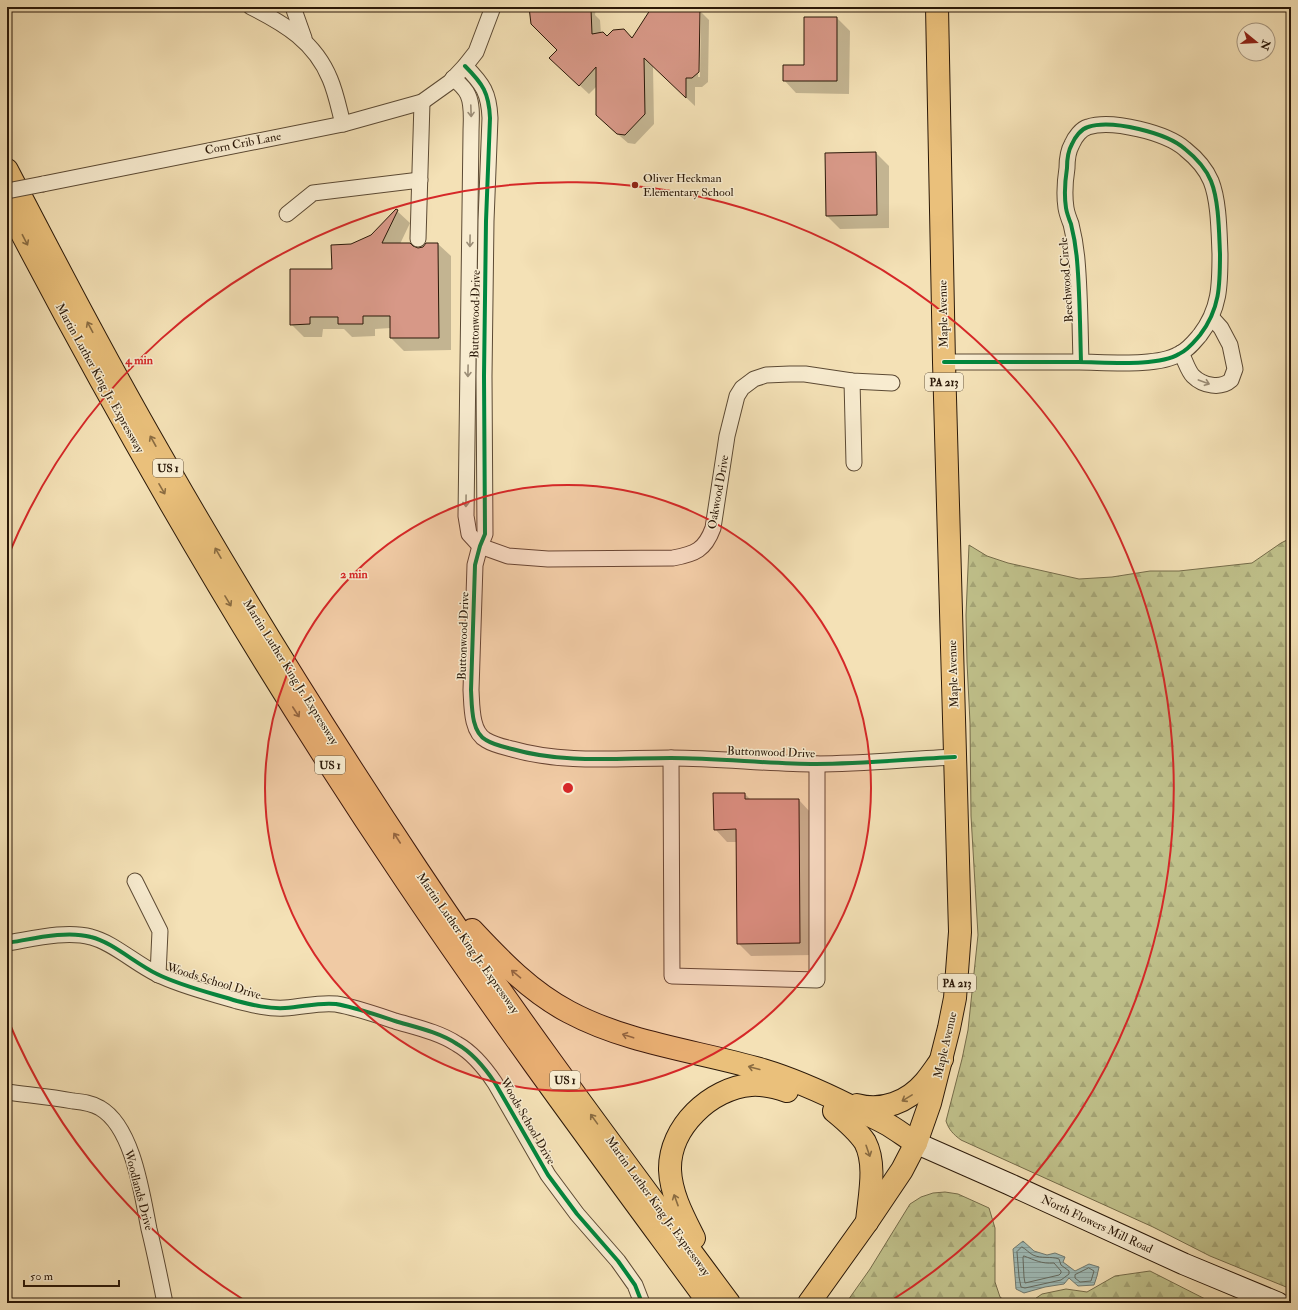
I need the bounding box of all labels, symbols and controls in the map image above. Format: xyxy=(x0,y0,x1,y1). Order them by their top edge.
north arrow xyxy=(1236,22,1276,62)
text: N xyxy=(1257,37,1273,53)
one-way arrow xyxy=(467,104,474,117)
street label: Corn Crib Lane xyxy=(204,129,282,158)
place label: Oliver Heckman Elementary School xyxy=(643,171,734,200)
marker: Oliver Heckman Elementary School xyxy=(630,180,640,190)
one-way arrow xyxy=(22,234,29,246)
one-way arrow xyxy=(466,234,474,247)
street label: Beechwood Circle xyxy=(1056,237,1077,323)
street label: Buttonwood Drive xyxy=(467,270,484,358)
street label: Maple Avenue xyxy=(935,280,952,348)
street label: Martin Luther King Jr. Expressway xyxy=(52,301,147,456)
one-way arrow xyxy=(85,321,93,333)
text: 4 min xyxy=(124,353,154,368)
one-way arrow xyxy=(464,364,472,377)
road number: PA 213 xyxy=(925,373,963,391)
one-way arrow xyxy=(1198,379,1210,387)
one-way arrow xyxy=(148,435,156,447)
street label: Oakwood Drive xyxy=(705,454,732,530)
road number: US 1 xyxy=(153,459,183,477)
one-way arrow xyxy=(158,483,166,495)
one-way arrow xyxy=(462,494,470,507)
one-way arrow xyxy=(213,547,221,559)
text: 2 min xyxy=(340,567,368,582)
street label: Buttonwood Drive xyxy=(454,592,473,680)
one-way arrow xyxy=(224,595,232,607)
street label: Martin Luther King Jr. Expressway xyxy=(239,597,342,748)
street label: Maple Avenue xyxy=(945,640,962,708)
one-way arrow xyxy=(291,706,300,717)
street label: Buttonwood Drive xyxy=(727,743,815,762)
road number: US 1 xyxy=(315,756,345,774)
centre of rings xyxy=(561,781,575,795)
one-way arrow xyxy=(393,833,401,844)
street label: Martin Luther King Jr. Expressway xyxy=(413,870,523,1017)
street label: Woods School Drive xyxy=(164,960,263,1003)
one-way arrow xyxy=(510,969,521,978)
road number: PA 213 xyxy=(938,974,976,992)
street label: Maple Avenue xyxy=(931,1010,960,1080)
one-way arrow xyxy=(623,1032,635,1040)
one-way arrow xyxy=(748,1063,761,1071)
road number: US 1 xyxy=(550,1071,580,1089)
street label: Woods School Drive xyxy=(496,1074,558,1167)
one-way arrow xyxy=(901,1094,913,1102)
one-way arrow xyxy=(590,1114,598,1125)
street label: Martin Luther King Jr. Expressway xyxy=(602,1134,714,1280)
one-way arrow xyxy=(865,1145,872,1158)
street label: Woodlands Drive xyxy=(120,1147,156,1232)
street label: North Flowers Mill Road xyxy=(1038,1192,1155,1257)
one-way arrow xyxy=(672,1195,680,1207)
scale bar xyxy=(24,1262,119,1288)
text: 50 m xyxy=(30,1269,54,1284)

